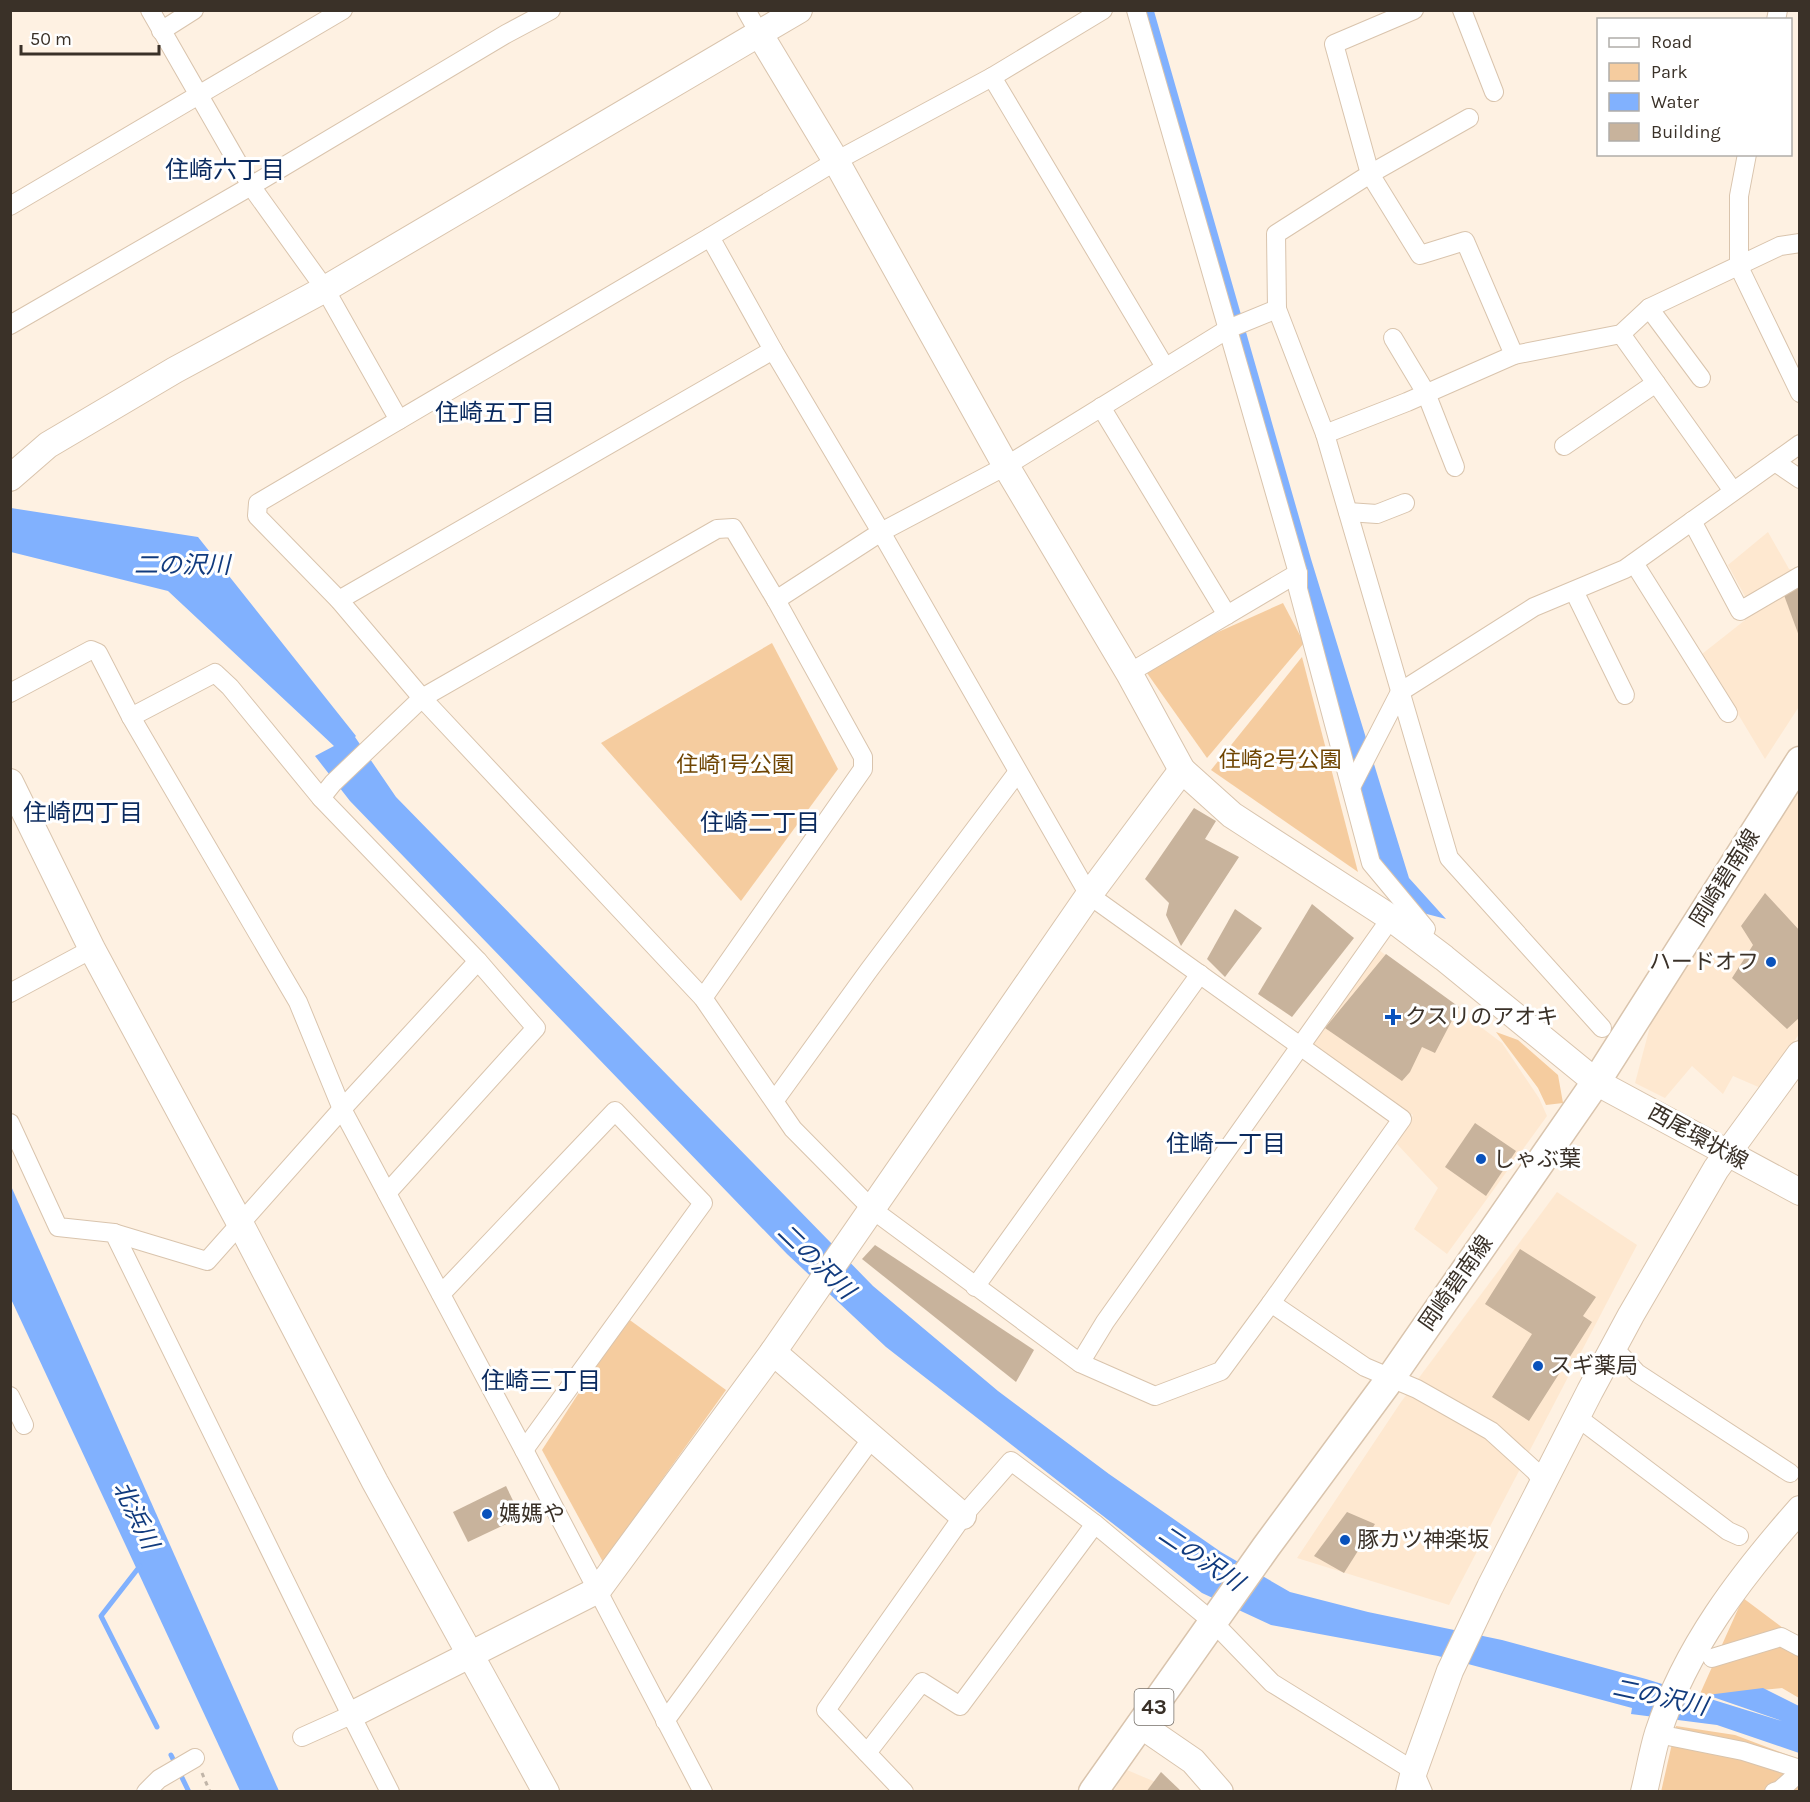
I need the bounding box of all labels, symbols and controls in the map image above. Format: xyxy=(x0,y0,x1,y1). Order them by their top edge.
scale bar xyxy=(21,18,159,56)
legend xyxy=(1597,18,1792,156)
text: 50 m xyxy=(30,28,72,50)
text: Road xyxy=(1651,31,1692,53)
text: Park xyxy=(1651,61,1688,83)
text: Water xyxy=(1651,91,1699,113)
text: Building xyxy=(1651,121,1721,143)
district label: 住崎六丁目 xyxy=(165,156,285,184)
district label: 住崎五丁目 xyxy=(435,399,555,427)
water label: 二の沢川 xyxy=(134,551,233,579)
park label: 住崎2号公園 xyxy=(1219,747,1341,773)
park label: 住崎1号公園 xyxy=(676,752,794,778)
district label: 住崎四丁目 xyxy=(23,799,143,827)
district label: 住崎二丁目 xyxy=(700,809,820,837)
street label: 岡崎碧南線 xyxy=(1685,824,1765,932)
place label: ハードオフ xyxy=(1649,949,1759,975)
marker: ハードオフ xyxy=(1764,955,1778,969)
place label: クスリのアオキ xyxy=(1405,1004,1558,1030)
marker: クスリのアオキ xyxy=(1386,1010,1400,1024)
street label: 西尾環状線 xyxy=(1644,1099,1752,1175)
district label: 住崎一丁目 xyxy=(1166,1130,1286,1158)
place label: しゃぶ葉 xyxy=(1493,1146,1581,1172)
marker: しゃぶ葉 xyxy=(1474,1152,1488,1166)
water label: 二の沢川 xyxy=(772,1218,862,1306)
street label: 岡崎碧南線 xyxy=(1414,1230,1498,1336)
place label: スギ薬局 xyxy=(1550,1353,1638,1379)
marker: スギ薬局 xyxy=(1531,1359,1545,1373)
district label: 住崎三丁目 xyxy=(481,1367,601,1395)
water label: 北浜川 xyxy=(108,1477,166,1556)
place label: 媽媽や xyxy=(499,1501,565,1527)
marker: 媽媽や xyxy=(480,1507,494,1521)
water label: 二の沢川 xyxy=(1153,1520,1251,1598)
place label: 豚カツ神楽坂 xyxy=(1357,1527,1489,1553)
marker: 豚カツ神楽坂 xyxy=(1338,1533,1352,1547)
water label: 二の沢川 xyxy=(1610,1673,1713,1721)
road number: 43 xyxy=(1134,1689,1174,1725)

